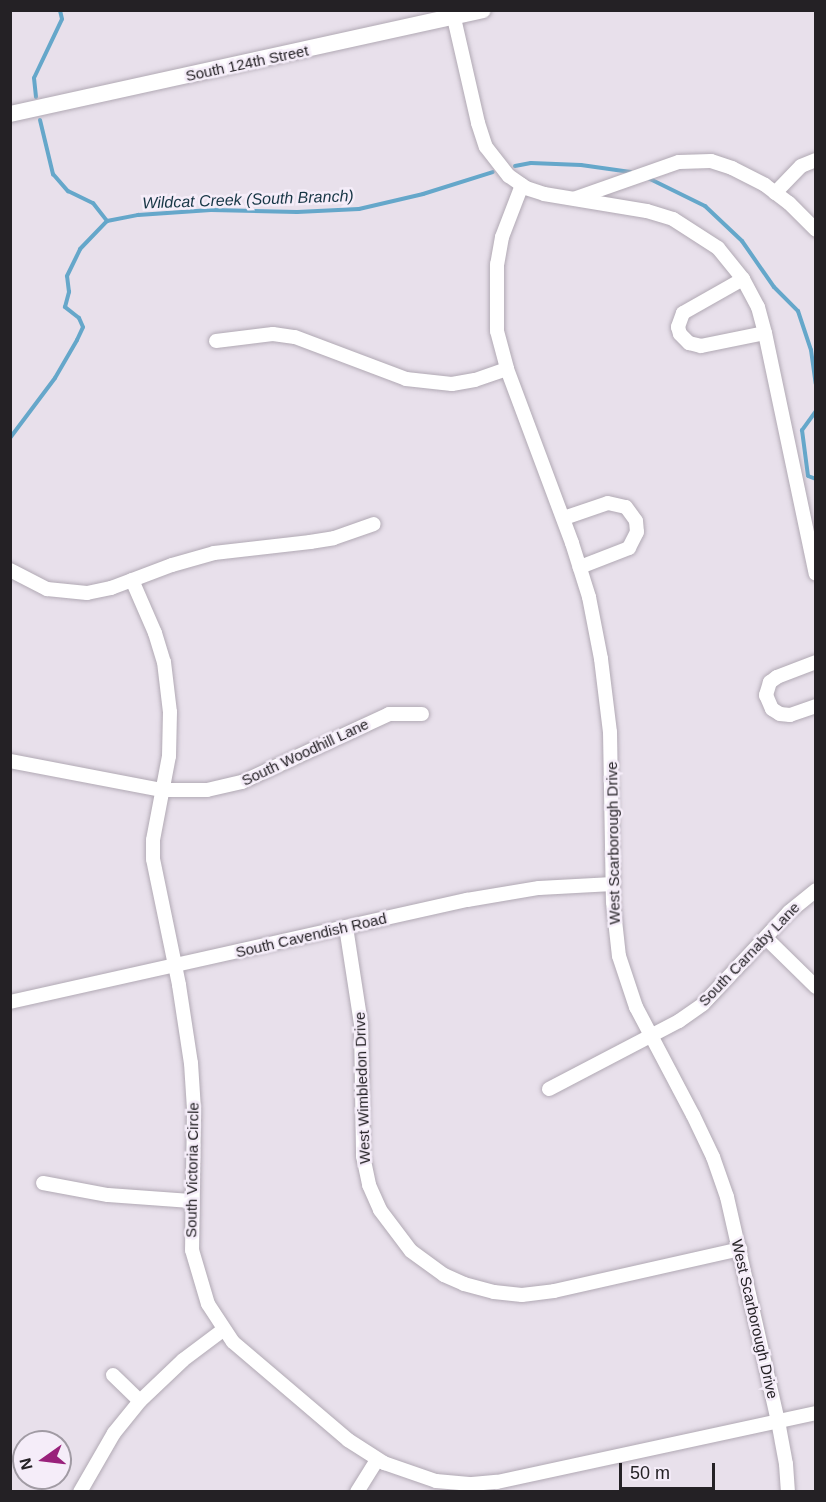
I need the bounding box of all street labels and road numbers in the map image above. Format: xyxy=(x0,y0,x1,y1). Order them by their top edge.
street label: South 124th Street xyxy=(184,41,310,85)
street label: South Woodhill Lane xyxy=(239,715,371,789)
street label: West Scarborough Drive xyxy=(603,761,623,925)
street label: South Carnaby Lane xyxy=(695,898,803,1010)
street label: South Cavendish Road xyxy=(234,909,388,961)
street label: West Wimbledon Drive xyxy=(350,1012,374,1164)
street label: South Victoria Circle xyxy=(182,1102,202,1238)
street label: West Scarborough Drive xyxy=(728,1238,782,1400)

